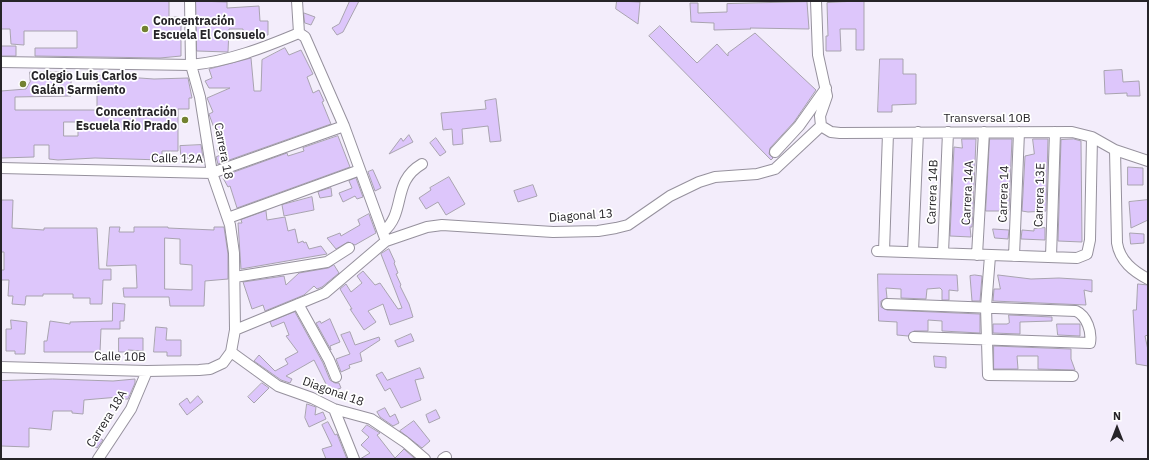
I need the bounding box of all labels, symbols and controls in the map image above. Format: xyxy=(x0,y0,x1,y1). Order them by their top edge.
place label: Concentración Escuela El Consuelo xyxy=(153,15,266,43)
marker: Concentración Escuela El Consuelo xyxy=(140,24,150,34)
place label: Colegio Luis Carlos Galán Sarmiento xyxy=(31,70,137,98)
marker: Colegio Luis Carlos Galán Sarmiento xyxy=(18,79,28,89)
place label: Concentración Escuela Río Prado xyxy=(76,106,177,134)
street label: Transversal 10B xyxy=(944,112,1030,126)
marker: Concentración Escuela Río Prado xyxy=(180,115,190,125)
street label: Carrera 18 xyxy=(210,122,236,180)
street label: Calle 12A xyxy=(151,151,203,167)
street label: Carrera 14B xyxy=(925,159,941,225)
street label: Carrera 14A xyxy=(959,160,977,226)
street label: Carrera 13E xyxy=(1032,163,1048,227)
street label: Carrera 14 xyxy=(996,165,1012,223)
street label: Diagonal 13 xyxy=(548,207,614,225)
street label: Calle 10B xyxy=(94,349,146,365)
street label: Diagonal 18 xyxy=(300,374,366,410)
street label: Carrera 18A xyxy=(84,388,130,450)
north arrow xyxy=(1097,408,1137,448)
text: N xyxy=(1113,409,1121,423)

